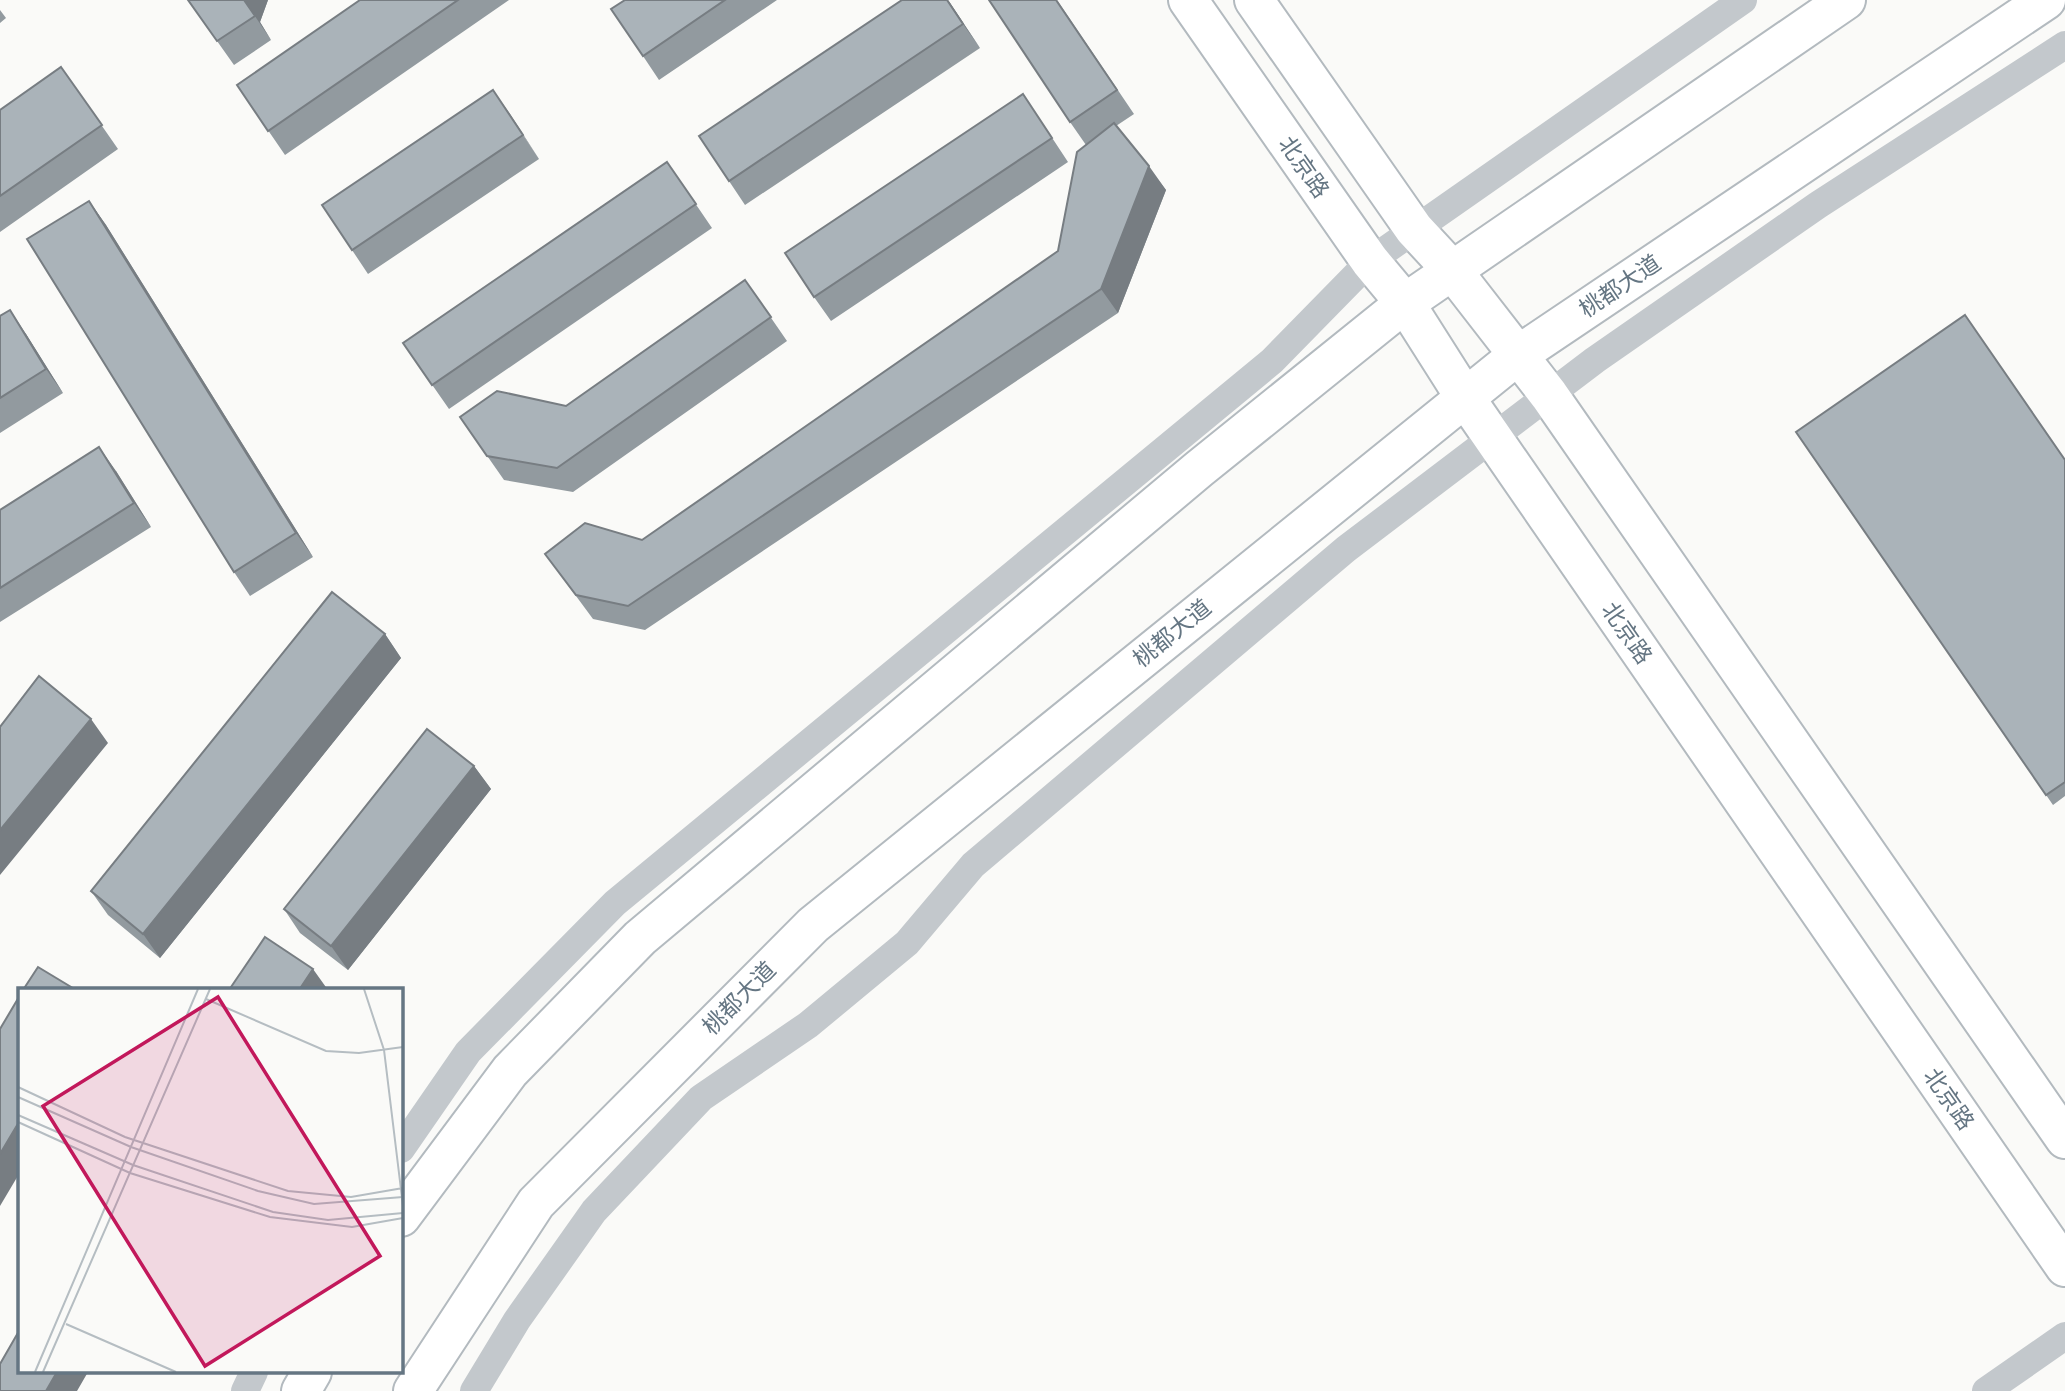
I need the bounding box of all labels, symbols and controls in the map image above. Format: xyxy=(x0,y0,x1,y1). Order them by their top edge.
street label: 北京路 xyxy=(1274,131,1334,203)
street label: 桃都大道 xyxy=(1575,249,1665,323)
street label: 桃都大道 xyxy=(1128,594,1216,672)
street label: 北京路 xyxy=(1597,597,1657,669)
street label: 桃都大道 xyxy=(697,956,781,1040)
inset map xyxy=(18,988,402,1374)
street label: 北京路 xyxy=(1919,1063,1979,1135)

